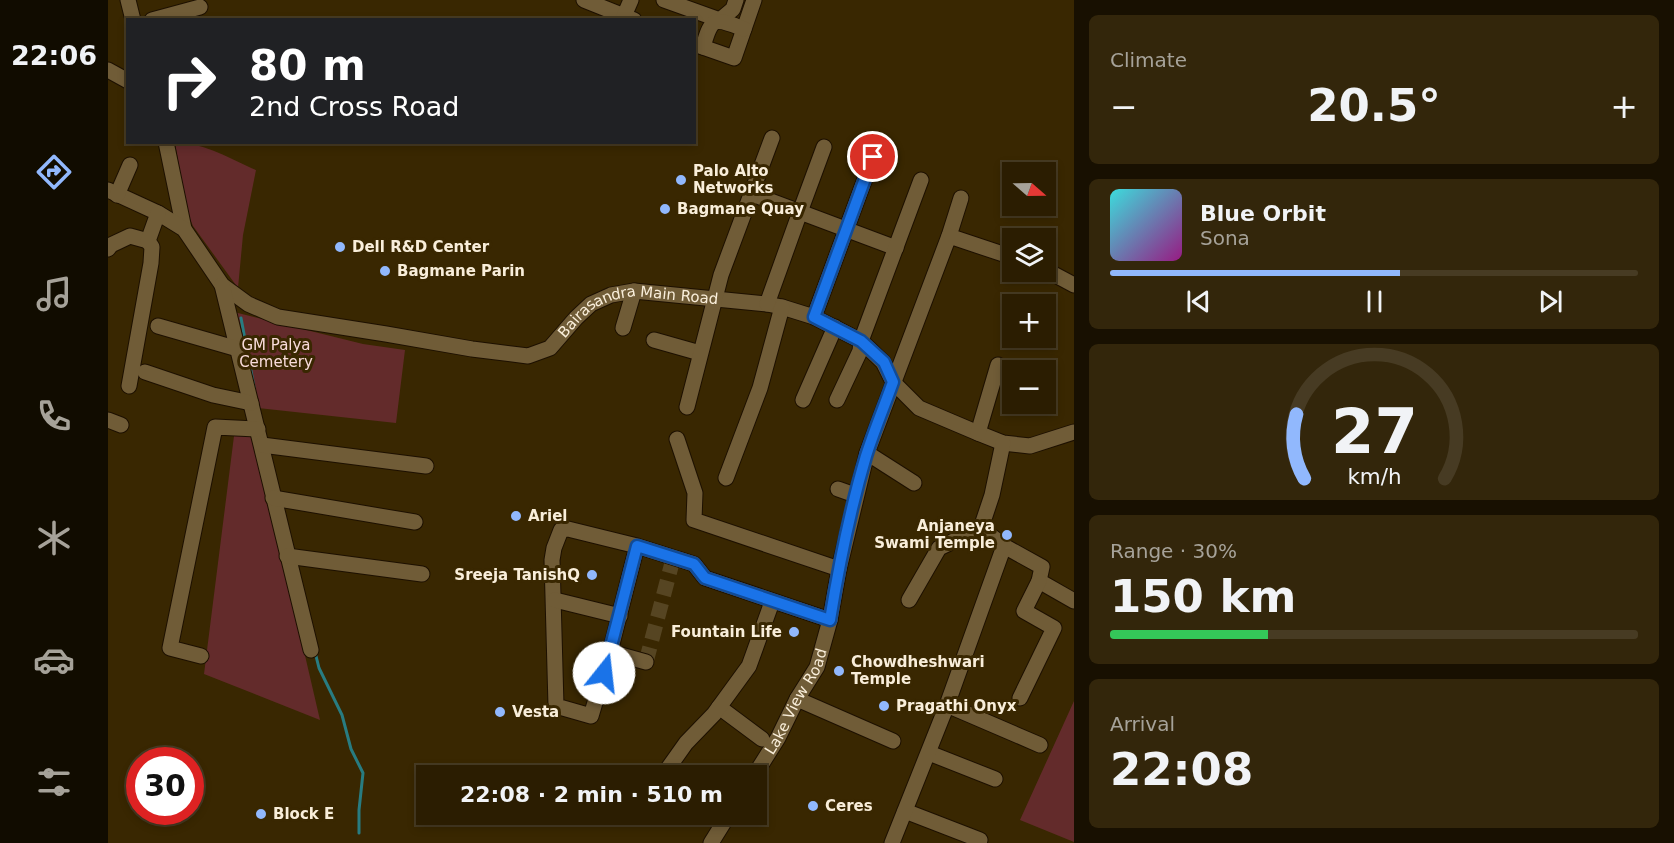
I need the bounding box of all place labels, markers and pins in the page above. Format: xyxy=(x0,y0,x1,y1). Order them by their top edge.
pin xyxy=(847,131,898,182)
place label: Palo Alto Networks xyxy=(693,162,773,197)
marker: Palo Alto Networks xyxy=(674,173,688,187)
place label: Bagmane Quay xyxy=(677,200,804,218)
marker: Bagmane Quay xyxy=(658,202,672,216)
place label: Dell R&D Center xyxy=(352,238,490,256)
marker: Dell R&D Center xyxy=(333,240,347,254)
place label: Bagmane Parin xyxy=(397,262,525,280)
marker: Bagmane Parin xyxy=(378,264,392,278)
place label: Ariel xyxy=(528,507,567,525)
marker: Ariel xyxy=(509,509,523,523)
place label: Anjaneya Swami Temple xyxy=(874,517,995,552)
marker: Anjaneya Swami Temple xyxy=(1000,528,1014,542)
place label: Sreeja TanishQ xyxy=(454,566,580,584)
marker: Sreeja TanishQ xyxy=(585,568,599,582)
place label: Fountain Life xyxy=(671,623,782,641)
marker: Fountain Life xyxy=(787,625,801,639)
place label: Chowdheshwari Temple xyxy=(851,653,985,688)
marker: Chowdheshwari Temple xyxy=(832,664,846,678)
place label: Pragathi Onyx xyxy=(896,697,1017,715)
marker: Pragathi Onyx xyxy=(877,699,891,713)
place label: Vesta xyxy=(512,703,559,721)
marker: Vesta xyxy=(493,705,507,719)
place label: Ceres xyxy=(825,797,873,815)
marker: Ceres xyxy=(806,799,820,813)
place label: Block E xyxy=(273,805,334,823)
marker: Block E xyxy=(254,807,268,821)

